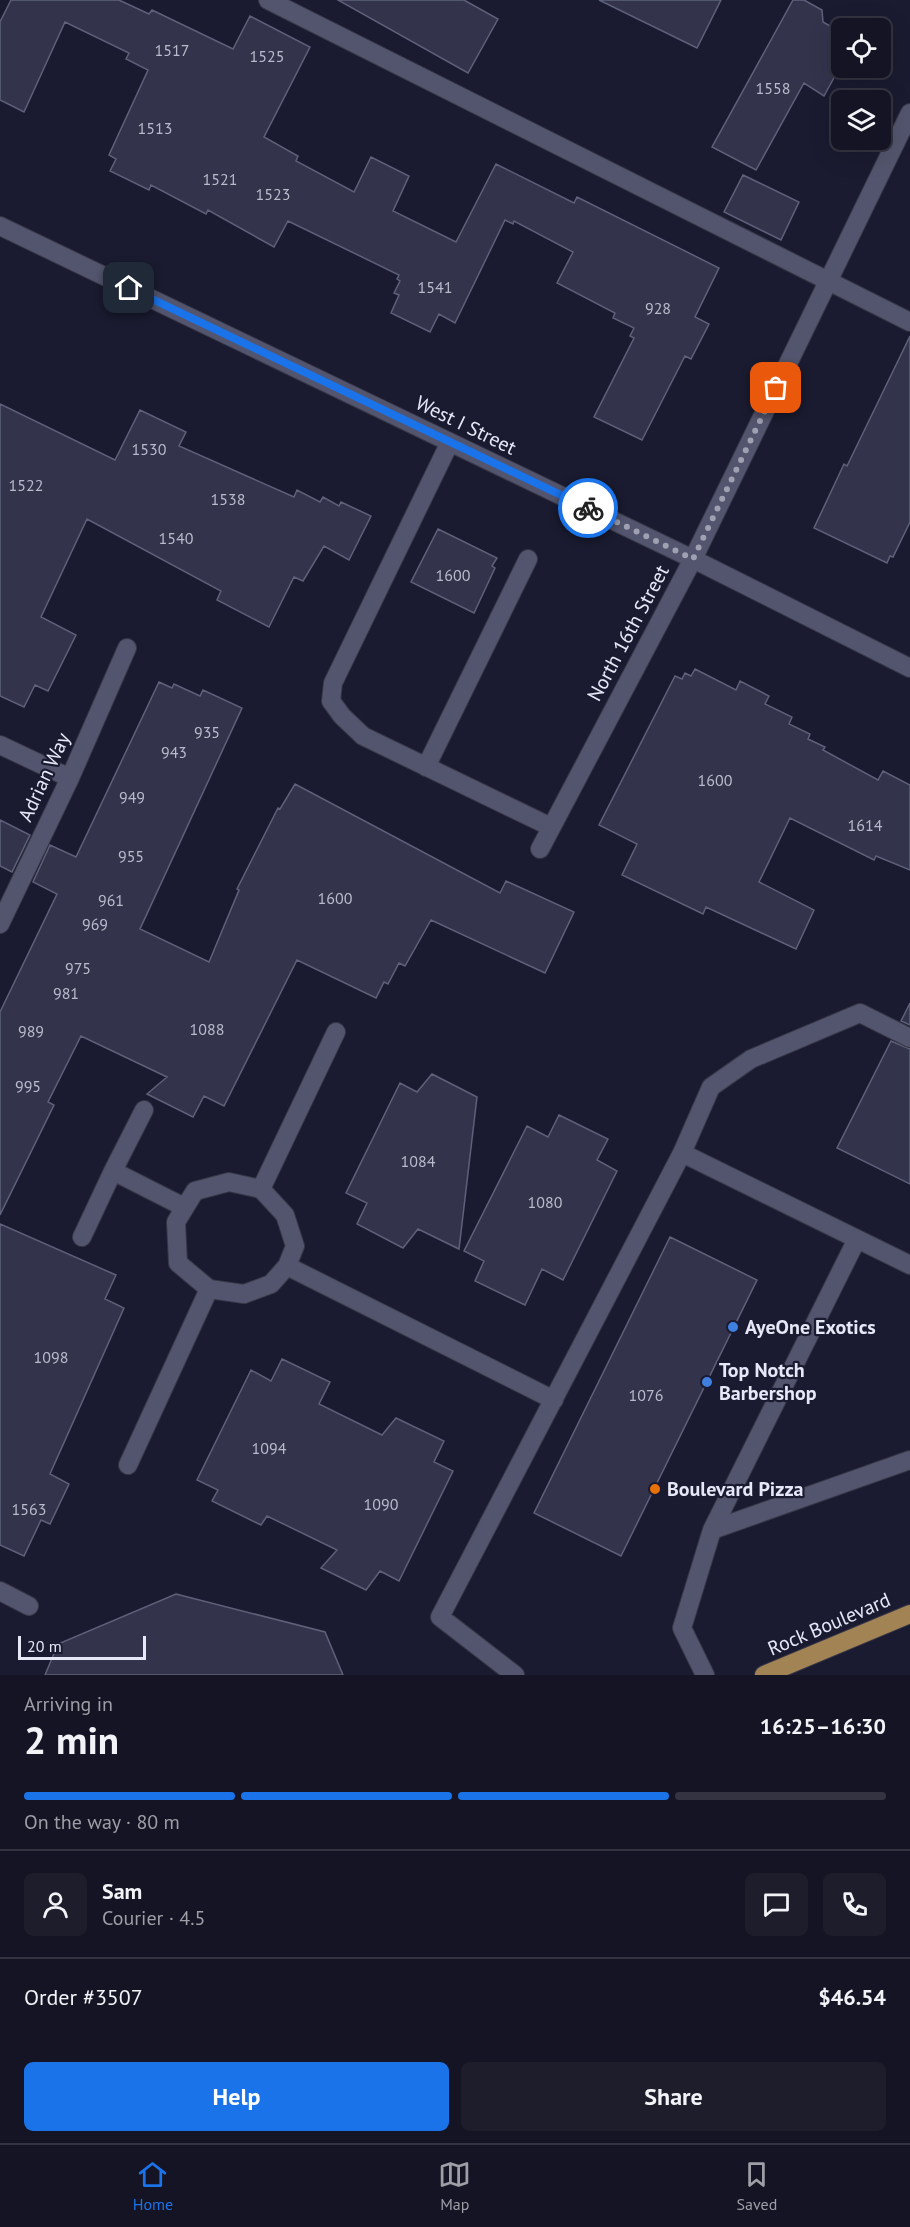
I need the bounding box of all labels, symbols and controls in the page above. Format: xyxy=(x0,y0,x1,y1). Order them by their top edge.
map controls xyxy=(831,18,891,150)
button: locate xyxy=(831,18,891,78)
house number: 1517 xyxy=(155,40,189,60)
house number: 1525 xyxy=(250,46,284,66)
house number: 1558 xyxy=(756,78,790,98)
button: layers xyxy=(831,90,891,150)
house number: 1513 xyxy=(138,118,172,138)
house number: 1521 xyxy=(203,169,237,189)
house number: 1523 xyxy=(256,184,290,204)
pin xyxy=(103,262,154,313)
icon: home xyxy=(112,271,145,304)
house number: 1541 xyxy=(418,277,452,297)
house number: 928 xyxy=(645,298,671,318)
pin xyxy=(750,362,801,413)
icon: bag xyxy=(759,371,792,404)
street label: West I Street xyxy=(411,389,521,461)
house number: 1530 xyxy=(132,439,167,459)
house number: 1522 xyxy=(9,475,43,495)
courier xyxy=(558,478,618,538)
house number: 1538 xyxy=(211,489,245,509)
icon: bike xyxy=(572,492,605,525)
house number: 1540 xyxy=(159,528,194,548)
street label: North 16th Street xyxy=(581,560,675,706)
house number: 1600 xyxy=(436,565,471,585)
house number: 935 xyxy=(194,722,220,742)
street label: Adrian Way xyxy=(12,728,76,826)
house number: 943 xyxy=(161,742,187,762)
house number: 1600 xyxy=(698,770,733,790)
house number: 949 xyxy=(119,787,145,807)
house number: 1614 xyxy=(848,815,883,835)
house number: 955 xyxy=(118,846,144,866)
house number: 1600 xyxy=(318,888,353,908)
house number: 961 xyxy=(98,890,124,910)
house number: 969 xyxy=(82,914,108,934)
house number: 975 xyxy=(65,958,91,978)
house number: 981 xyxy=(53,983,79,1003)
house number: 1088 xyxy=(190,1019,224,1039)
house number: 989 xyxy=(18,1021,44,1041)
house number: 995 xyxy=(15,1076,41,1096)
house number: 1084 xyxy=(401,1151,436,1171)
house number: 1080 xyxy=(528,1192,563,1212)
place label: AyeOne Exotics xyxy=(745,1314,876,1340)
marker: AyeOne Exotics xyxy=(726,1320,740,1334)
house number: 1098 xyxy=(34,1347,68,1367)
place label: Top Notch Barbershop xyxy=(719,1357,817,1406)
marker: Top Notch Barbershop xyxy=(700,1375,714,1389)
house number: 1076 xyxy=(629,1385,663,1405)
house number: 1094 xyxy=(252,1438,287,1458)
place label: Boulevard Pizza xyxy=(667,1476,804,1502)
marker: Boulevard Pizza xyxy=(648,1482,662,1496)
house number: 1090 xyxy=(364,1494,399,1514)
house number: 1563 xyxy=(12,1499,46,1519)
street label: Rock Boulevard xyxy=(764,1586,894,1662)
scale bar xyxy=(18,1633,146,1660)
text: 20 m xyxy=(27,1636,62,1656)
text: Arriving in xyxy=(24,1691,113,1717)
text: 16:25–16:30 xyxy=(760,1712,886,1740)
text: 2 min xyxy=(24,1714,119,1765)
text: On the way · 80 m xyxy=(24,1809,180,1835)
button: person xyxy=(24,1873,87,1936)
button: chat xyxy=(745,1873,808,1936)
button: phone xyxy=(823,1873,886,1936)
text: Sam xyxy=(102,1877,142,1905)
text: Courier · 4.5 xyxy=(102,1905,205,1931)
text: Order #3507 xyxy=(24,1983,143,2011)
text: $46.54 xyxy=(818,1983,886,2011)
button: Help xyxy=(24,2062,449,2131)
button: Share xyxy=(461,2062,886,2131)
tab: Home xyxy=(133,2158,173,2214)
tab: Map xyxy=(438,2158,471,2214)
tab: Saved xyxy=(737,2158,777,2214)

